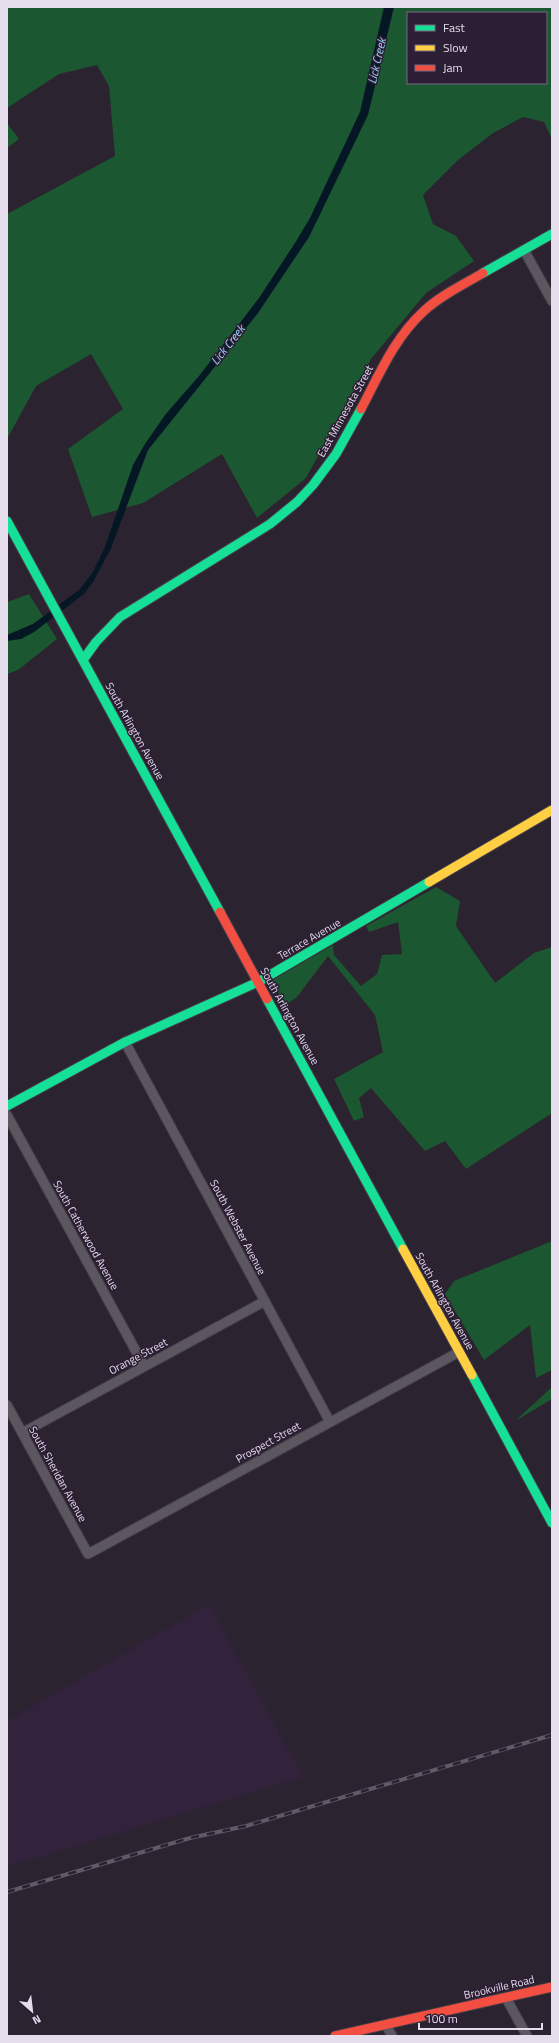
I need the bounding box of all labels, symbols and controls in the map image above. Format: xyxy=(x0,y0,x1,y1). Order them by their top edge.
legend xyxy=(407,12,547,84)
text: Fast xyxy=(443,18,466,37)
water label: Lick Creek xyxy=(362,34,391,86)
text: Slow xyxy=(443,38,468,57)
text: Jam xyxy=(443,58,463,77)
water label: Lick Creek xyxy=(206,319,250,369)
street label: East Minnesota Street xyxy=(313,362,377,460)
street label: South Arlington Avenue xyxy=(102,679,169,783)
street label: Terrace Avenue xyxy=(274,914,344,964)
street label: South Arlington Avenue xyxy=(257,964,324,1068)
street label: South Catherwood Avenue xyxy=(49,1177,123,1293)
street label: South Webster Avenue xyxy=(206,1177,270,1278)
street label: South Arlington Avenue xyxy=(412,1249,479,1353)
street label: Orange Street xyxy=(106,1334,170,1378)
street label: Prospect Street xyxy=(233,1418,303,1466)
street label: South Sheridan Avenue xyxy=(25,1423,91,1525)
street label: Brookville Road xyxy=(462,1971,536,2003)
north arrow xyxy=(12,1991,52,2031)
scale bar xyxy=(419,2005,542,2031)
text: 100 m xyxy=(425,2009,458,2028)
text: N xyxy=(30,2011,44,2029)

